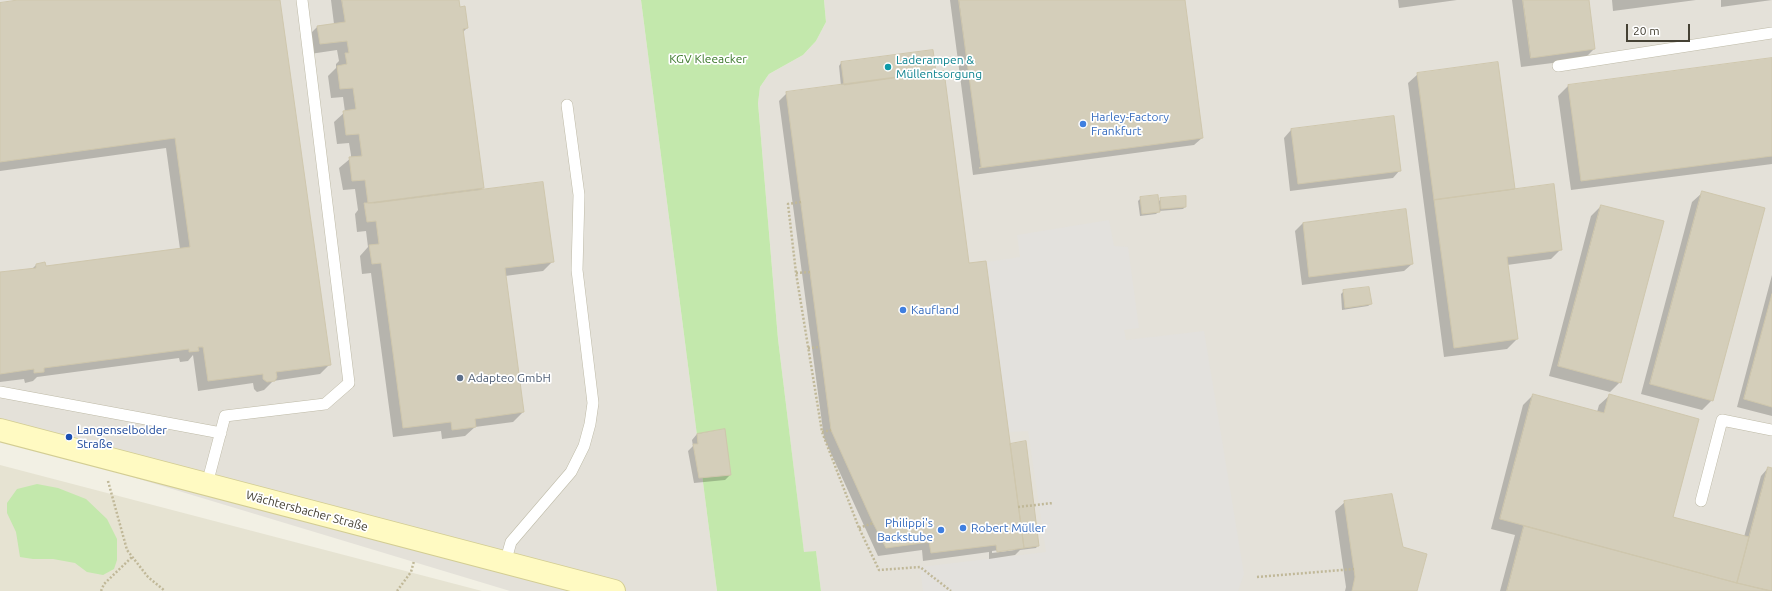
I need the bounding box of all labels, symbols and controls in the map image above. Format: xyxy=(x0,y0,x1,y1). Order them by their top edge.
scale bar xyxy=(1628,16,1692,42)
text: 20 m xyxy=(1633,24,1660,37)
park label: KGV Kleeacker xyxy=(669,52,747,66)
place label: Laderampen & Müllentsorgung xyxy=(896,53,982,81)
marker: Laderampen & Müllentsorgung xyxy=(883,62,893,72)
place label: Harley-Factory Frankfurt xyxy=(1091,110,1169,138)
marker: Harley-Factory Frankfurt xyxy=(1078,119,1088,129)
place label: Kaufland xyxy=(911,303,959,317)
marker: Kaufland xyxy=(898,305,908,315)
place label: Adapteo GmbH xyxy=(468,371,551,385)
marker: Adapteo GmbH xyxy=(455,373,465,383)
place label: Langenselbolder Straße xyxy=(77,423,167,451)
marker: Langenselbolder Straße xyxy=(64,432,74,442)
street label: Wächtersbacher Straße xyxy=(244,488,370,534)
place label: Philippi's Backstube xyxy=(877,516,933,544)
place label: Robert Müller xyxy=(971,521,1046,535)
marker: Robert Müller xyxy=(958,523,968,533)
marker: Philippi's Backstube xyxy=(936,525,946,535)

